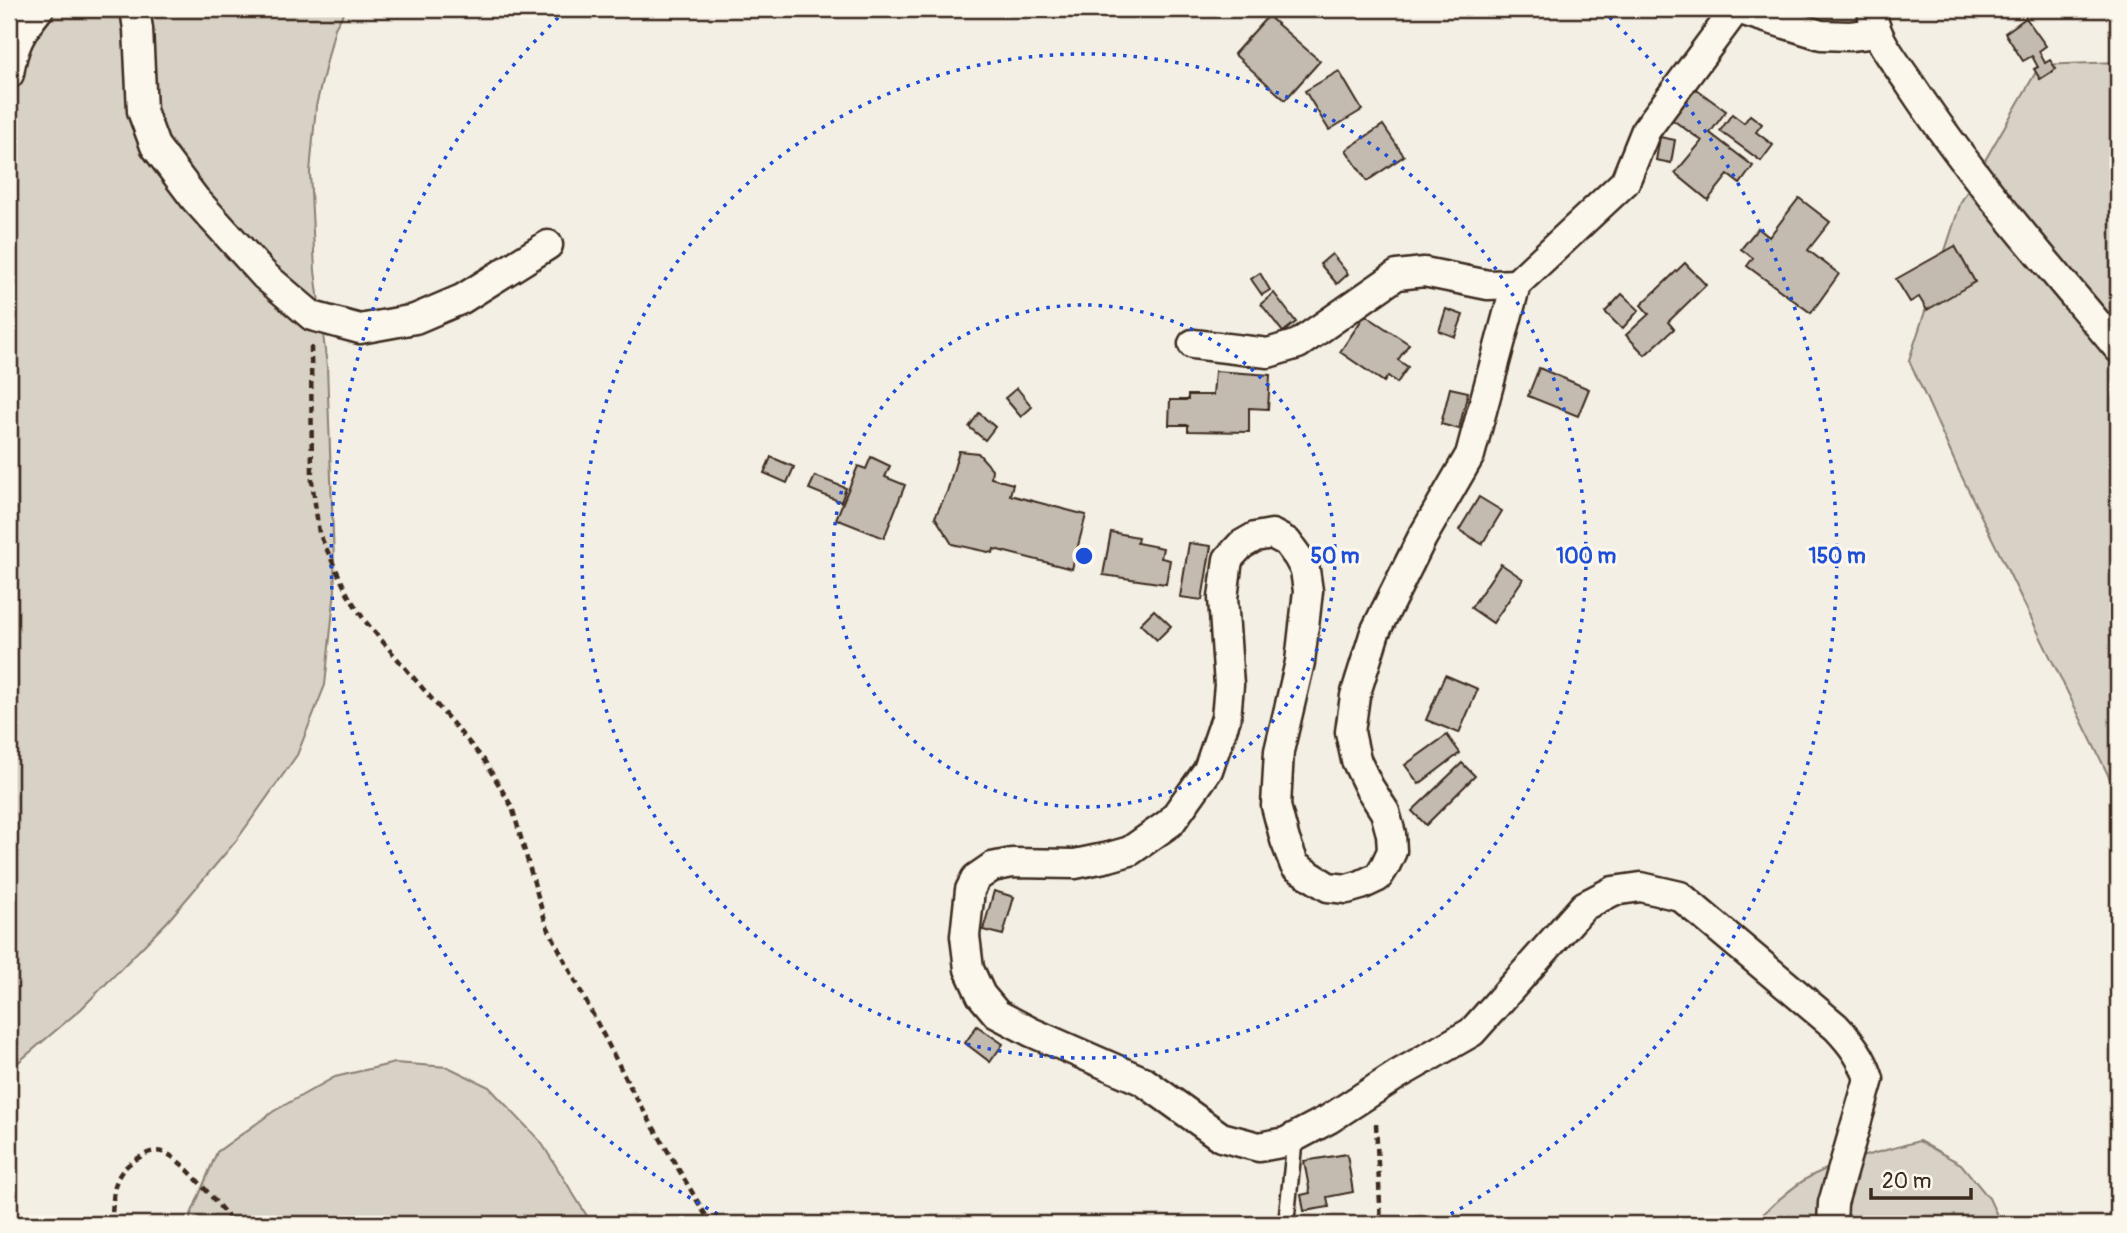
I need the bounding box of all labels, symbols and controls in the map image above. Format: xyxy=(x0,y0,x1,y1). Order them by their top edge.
text: 50 m xyxy=(1311,543,1360,570)
text: 100 m xyxy=(1556,543,1616,570)
text: 150 m xyxy=(1808,543,1866,570)
centre of rings xyxy=(1072,544,1096,568)
scale bar xyxy=(1871,1156,1971,1200)
text: 20 m xyxy=(1882,1168,1931,1195)

